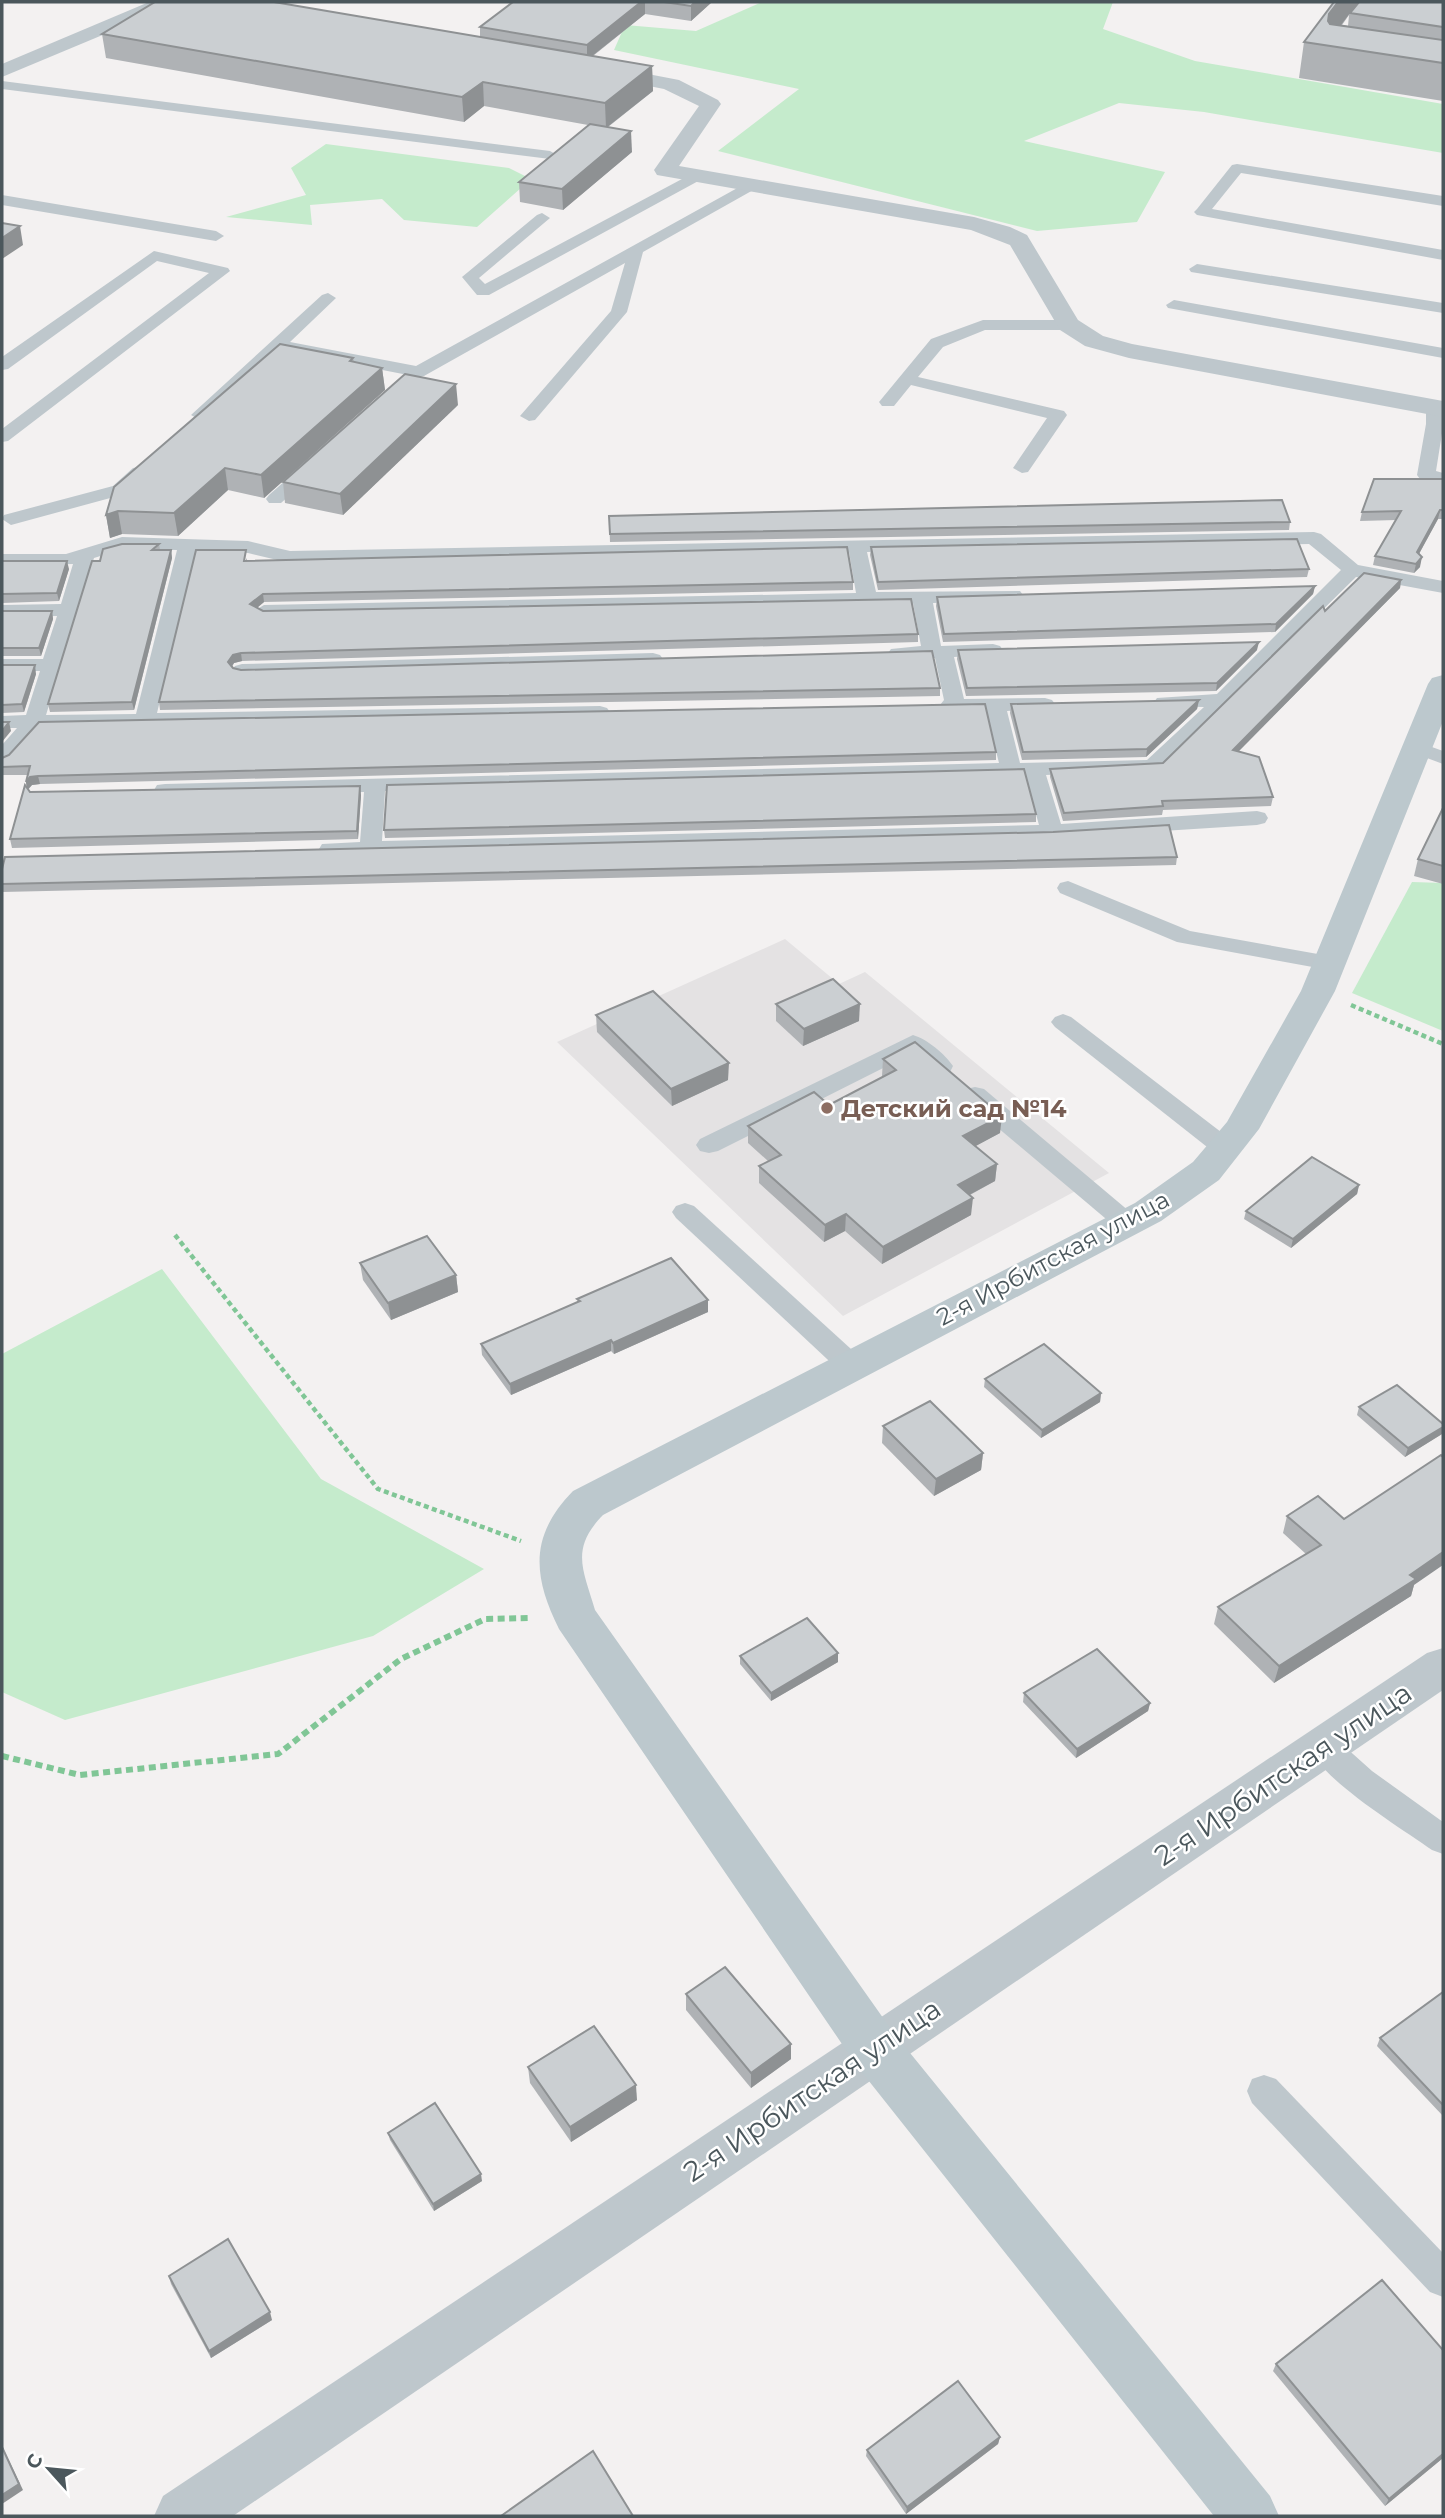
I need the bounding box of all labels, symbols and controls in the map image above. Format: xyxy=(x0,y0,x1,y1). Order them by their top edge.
place label: Детский сад №14 xyxy=(841,1094,1067,1123)
marker: Детский сад №14 xyxy=(819,1100,835,1116)
street label: 2-я Ирбитская улица xyxy=(932,1184,1174,1332)
street label: 2-я Ирбитская улица xyxy=(1148,1675,1418,1873)
street label: 2-я Ирбитская улица xyxy=(677,1991,947,2189)
north arrow xyxy=(14,2434,84,2504)
text: С xyxy=(21,2450,48,2473)

